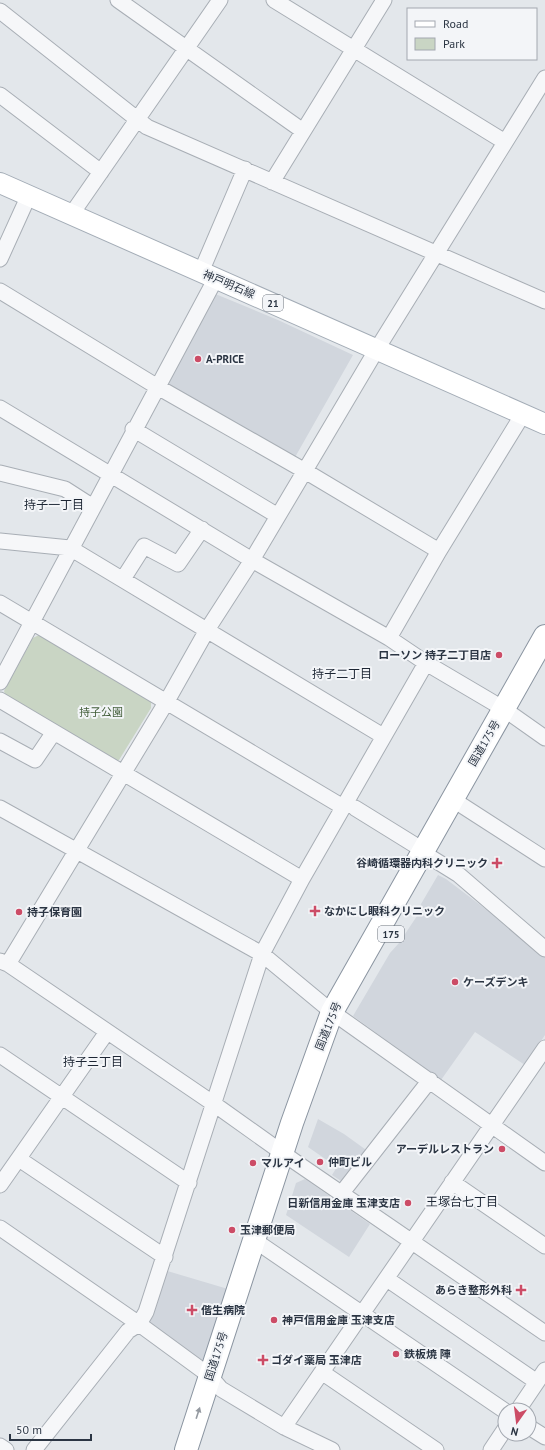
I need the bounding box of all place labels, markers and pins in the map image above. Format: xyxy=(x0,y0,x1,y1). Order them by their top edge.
place label: A-PRICE xyxy=(206,352,244,366)
marker: A-PRICE xyxy=(193,354,203,364)
place label: ローソン 持子二丁目店 xyxy=(378,648,491,662)
marker: ローソン 持子二丁目店 xyxy=(494,650,504,660)
place label: 谷崎循環器内科クリニック xyxy=(356,856,488,870)
marker: 谷崎循環器内科クリニック xyxy=(491,857,503,869)
place label: なかにし眼科クリニック xyxy=(324,904,445,918)
place label: 持子保育園 xyxy=(27,905,82,919)
marker: なかにし眼科クリニック xyxy=(309,905,321,917)
marker: 持子保育園 xyxy=(14,907,24,917)
place label: ケーズデンキ xyxy=(463,975,528,989)
marker: ケーズデンキ xyxy=(450,977,460,987)
place label: アーデルレストラン xyxy=(396,1142,494,1156)
marker: アーデルレストラン xyxy=(497,1144,507,1154)
place label: 仲町ビル xyxy=(328,1155,372,1169)
place label: マルアイ xyxy=(261,1156,304,1170)
marker: 仲町ビル xyxy=(315,1157,325,1167)
marker: マルアイ xyxy=(248,1158,258,1168)
place label: 日新信用金庫 玉津支店 xyxy=(287,1196,400,1210)
marker: 日新信用金庫 玉津支店 xyxy=(403,1198,413,1208)
place label: 玉津郵便局 xyxy=(240,1223,295,1237)
marker: 玉津郵便局 xyxy=(227,1225,237,1235)
place label: あらき整形外科 xyxy=(435,1283,512,1297)
marker: あらき整形外科 xyxy=(515,1284,527,1296)
place label: 偕生病院 xyxy=(201,1303,245,1317)
marker: 偕生病院 xyxy=(186,1304,198,1316)
place label: 神戸信用金庫 玉津支店 xyxy=(282,1313,395,1327)
marker: 神戸信用金庫 玉津支店 xyxy=(269,1315,279,1325)
place label: 鉄板焼 陣 xyxy=(404,1347,451,1361)
marker: 鉄板焼 陣 xyxy=(391,1349,401,1359)
place label: ゴダイ薬局 玉津店 xyxy=(271,1353,362,1367)
marker: ゴダイ薬局 玉津店 xyxy=(258,1355,268,1365)

